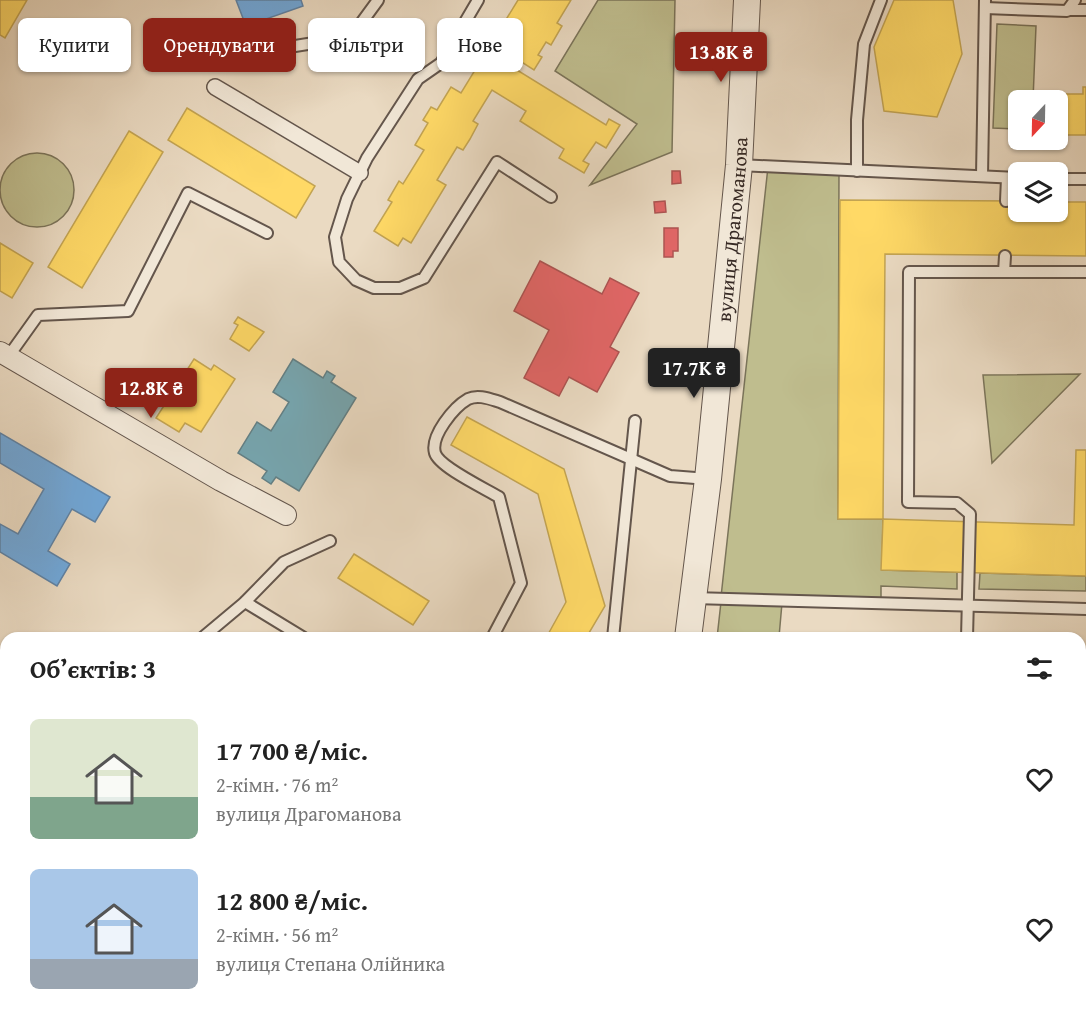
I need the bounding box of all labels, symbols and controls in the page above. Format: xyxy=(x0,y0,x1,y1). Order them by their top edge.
chip: Купити xyxy=(18,18,131,72)
chip: Орендувати xyxy=(143,18,296,72)
chip: Фільтри xyxy=(308,18,425,72)
chip: Нове xyxy=(437,18,523,72)
pin: 13.8K ₴ xyxy=(666,32,776,83)
text: 13.8K ₴ xyxy=(689,37,753,66)
north arrow xyxy=(1008,90,1068,150)
map controls xyxy=(1008,90,1068,222)
street label: вулиця Драгоманова xyxy=(709,136,754,323)
button: layers xyxy=(1008,162,1068,222)
pin: 17.7K ₴ xyxy=(639,348,749,399)
text: 17.7K ₴ xyxy=(662,353,726,382)
pin: 12.8K ₴ xyxy=(96,368,206,419)
text: 12.8K ₴ xyxy=(119,373,183,402)
text: Об’єктів: 3 xyxy=(30,649,156,688)
icon: filters xyxy=(1023,652,1056,685)
text: 17 700 ₴/міс. xyxy=(216,731,368,770)
icon: home xyxy=(78,743,150,815)
icon: heart xyxy=(1023,763,1056,796)
text: 2-кімн. · 76 m² xyxy=(216,770,338,799)
text: вулиця Драгоманова xyxy=(216,799,401,828)
text: 12 800 ₴/міс. xyxy=(216,881,368,920)
icon: home xyxy=(78,893,150,965)
icon: heart xyxy=(1023,913,1056,946)
text: 2-кімн. · 56 m² xyxy=(216,920,338,949)
text: вулиця Степана Олійника xyxy=(216,949,445,978)

